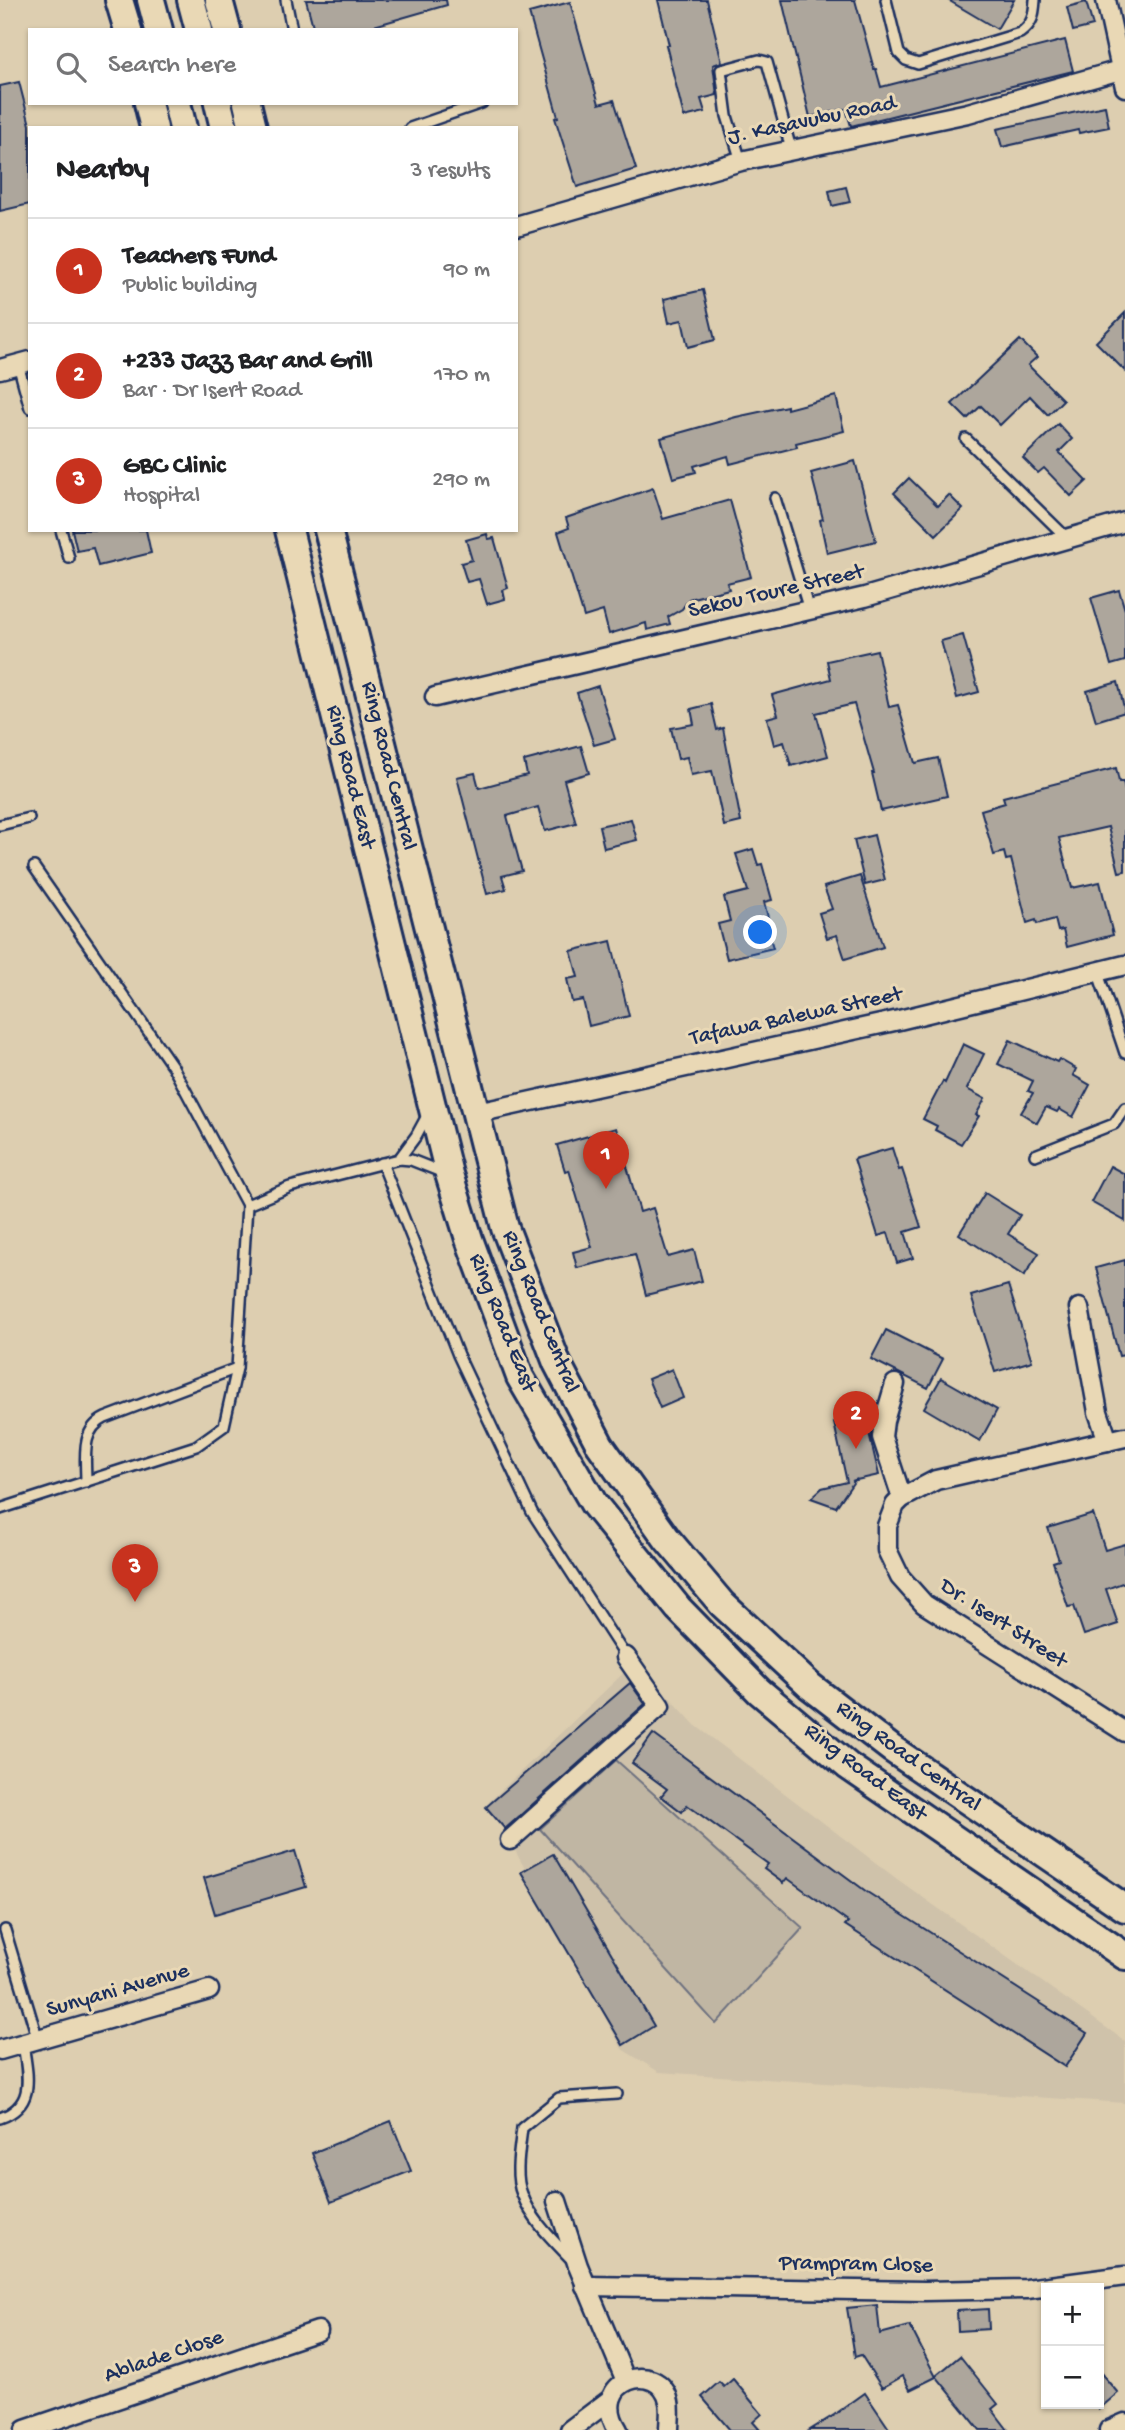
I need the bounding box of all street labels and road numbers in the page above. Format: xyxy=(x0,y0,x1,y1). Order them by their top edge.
street label: J. Kasavubu Road xyxy=(726,90,900,152)
street label: Sekou Toure Street xyxy=(686,558,868,625)
street label: Ring Road Central xyxy=(354,679,422,853)
street label: Ring Road East xyxy=(319,702,381,853)
street label: Tafawa Balewa Street xyxy=(685,981,906,1053)
street label: Ring Road Central xyxy=(495,1227,585,1397)
street label: Ring Road East xyxy=(462,1250,543,1398)
street label: Dr. Isert Street xyxy=(933,1572,1073,1676)
street label: Ring Road Central xyxy=(830,1695,986,1819)
street label: Ring Road East xyxy=(798,1718,933,1829)
street label: Sunyani Avenue xyxy=(44,1957,193,2024)
street label: Prampram Close xyxy=(778,2250,934,2280)
street label: Ablade Close xyxy=(101,2324,228,2390)

